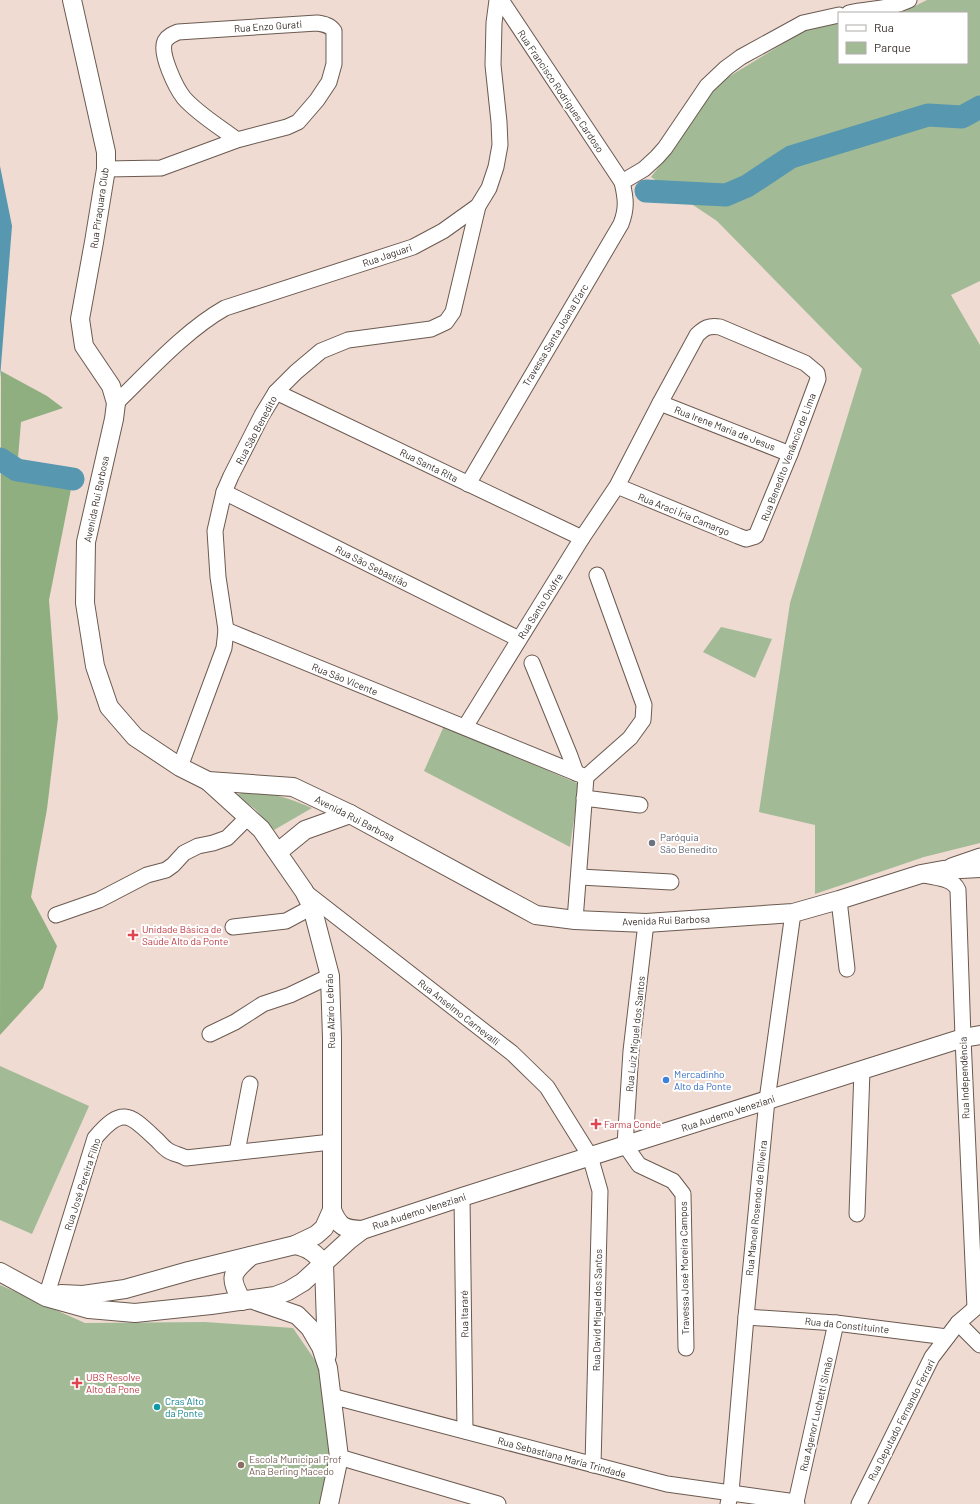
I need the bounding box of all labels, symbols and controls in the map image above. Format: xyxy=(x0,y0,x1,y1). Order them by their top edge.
legend xyxy=(838,12,968,64)
street label: Rua Enzo Gurati xyxy=(234,18,302,34)
text: Rua xyxy=(874,20,894,34)
street label: Rua Francisco Rodrigues Cardoso xyxy=(515,27,607,155)
text: Parque xyxy=(874,40,911,54)
street label: Rua Piraquara Club xyxy=(87,167,111,249)
street label: Rua Jaguari xyxy=(361,241,413,269)
street label: Travessa Santa Joana D'arc xyxy=(520,282,590,388)
street label: Rua Benedito Venâncio de Lima xyxy=(758,391,818,523)
street label: Rua São Benedito xyxy=(233,394,279,466)
street label: Rua Irene Maria de Jesus xyxy=(673,403,777,453)
street label: Rua Santa Rita xyxy=(398,446,460,484)
street label: Avenida Rui Barbosa xyxy=(81,455,111,543)
street label: Rua Araci Íria Camargo xyxy=(636,490,732,538)
street label: Rua São Sebastião xyxy=(334,542,410,590)
street label: Rua Santo Onófre xyxy=(515,571,565,641)
street label: Rua São Vicente xyxy=(310,660,380,698)
street label: Avenida Rui Barbosa xyxy=(313,793,397,843)
place label: Paróquia São Benedito xyxy=(660,831,718,855)
marker: Paróquia São Benedito xyxy=(647,838,657,848)
street label: Avenida Rui Barbosa xyxy=(622,912,710,928)
place label: Unidade Básica de Saúde Alto da Ponte xyxy=(142,923,228,947)
marker: Unidade Básica de Saúde Alto da Ponte xyxy=(127,929,139,941)
street label: Rua Alzíro Lebrão xyxy=(323,973,337,1049)
street label: Rua Luiz Miguel dos Santos xyxy=(623,975,647,1093)
street label: Rua Anselmo Carnevalli xyxy=(416,976,502,1048)
street label: Rua Independência xyxy=(957,1037,971,1119)
place label: Mercadinho Alto da Ponte xyxy=(674,1068,731,1092)
marker: Mercadinho Alto da Ponte xyxy=(661,1075,671,1085)
street label: Rua Audemo Veneziani xyxy=(680,1092,776,1134)
place label: Farma Conde xyxy=(604,1118,661,1130)
marker: Farma Conde xyxy=(591,1119,601,1129)
street label: Rua José Pereira Filho xyxy=(61,1136,103,1232)
street label: Rua Manoel Rosendo de Oliveira xyxy=(743,1140,769,1276)
street label: Rua Audemo Veneziani xyxy=(371,1190,467,1232)
street label: Travessa José Moreira Campos xyxy=(677,1201,691,1335)
street label: Rua David Miguel dos Santos xyxy=(590,1249,604,1371)
street label: Rua Itararé xyxy=(458,1290,470,1338)
street label: Rua da Constituinte xyxy=(804,1315,890,1335)
street label: Rua Agenor Luchetti Simão xyxy=(797,1355,835,1473)
street label: Rua Deputado Fernando Ferrari xyxy=(865,1357,937,1483)
place label: UBS Resolve Alto da Pone xyxy=(86,1371,140,1395)
marker: UBS Resolve Alto da Pone xyxy=(71,1377,83,1389)
place label: Cras Alto da Ponte xyxy=(165,1395,204,1419)
marker: Cras Alto da Ponte xyxy=(152,1402,162,1412)
street label: Rua Sebastiana Maria Trindade xyxy=(496,1434,628,1480)
place label: Escola Municipal Prof Ana Berling Macedo xyxy=(249,1453,342,1477)
marker: Escola Municipal Prof Ana Berling Macedo xyxy=(236,1460,246,1470)

